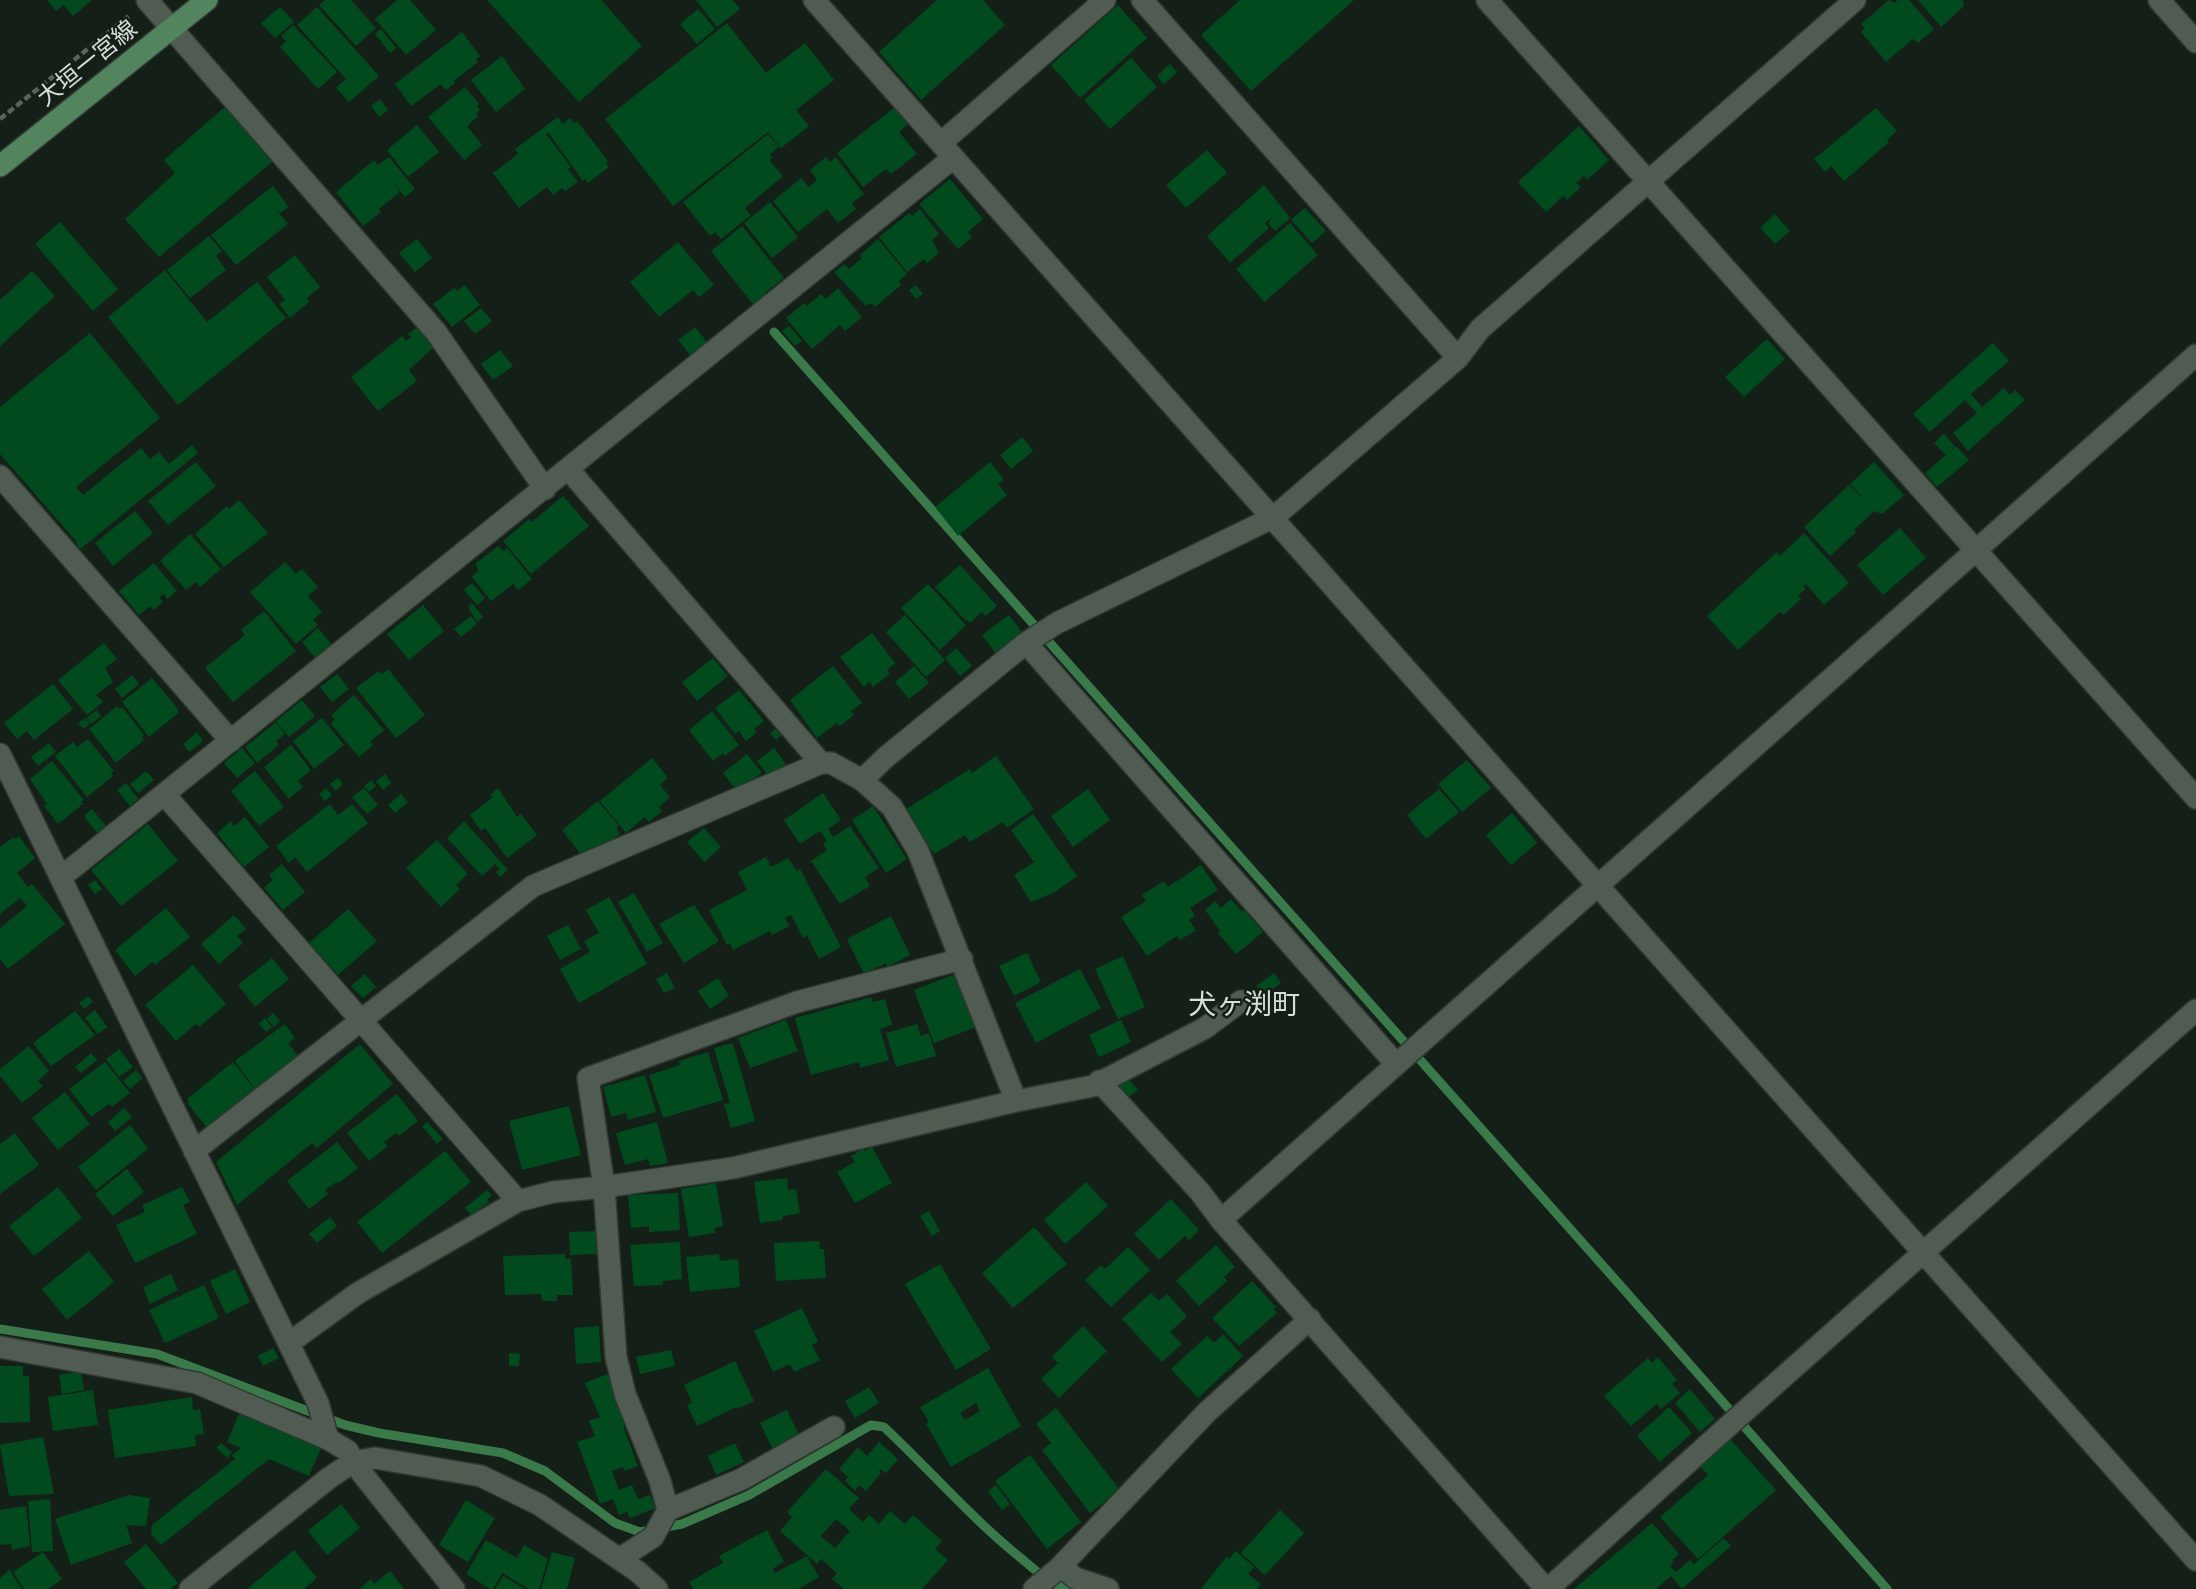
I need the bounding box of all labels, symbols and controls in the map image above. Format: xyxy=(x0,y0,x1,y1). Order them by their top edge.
street label: 大垣一宮線 xyxy=(31,14,143,112)
district label: 犬ヶ渕町 xyxy=(1188,988,1300,1022)

